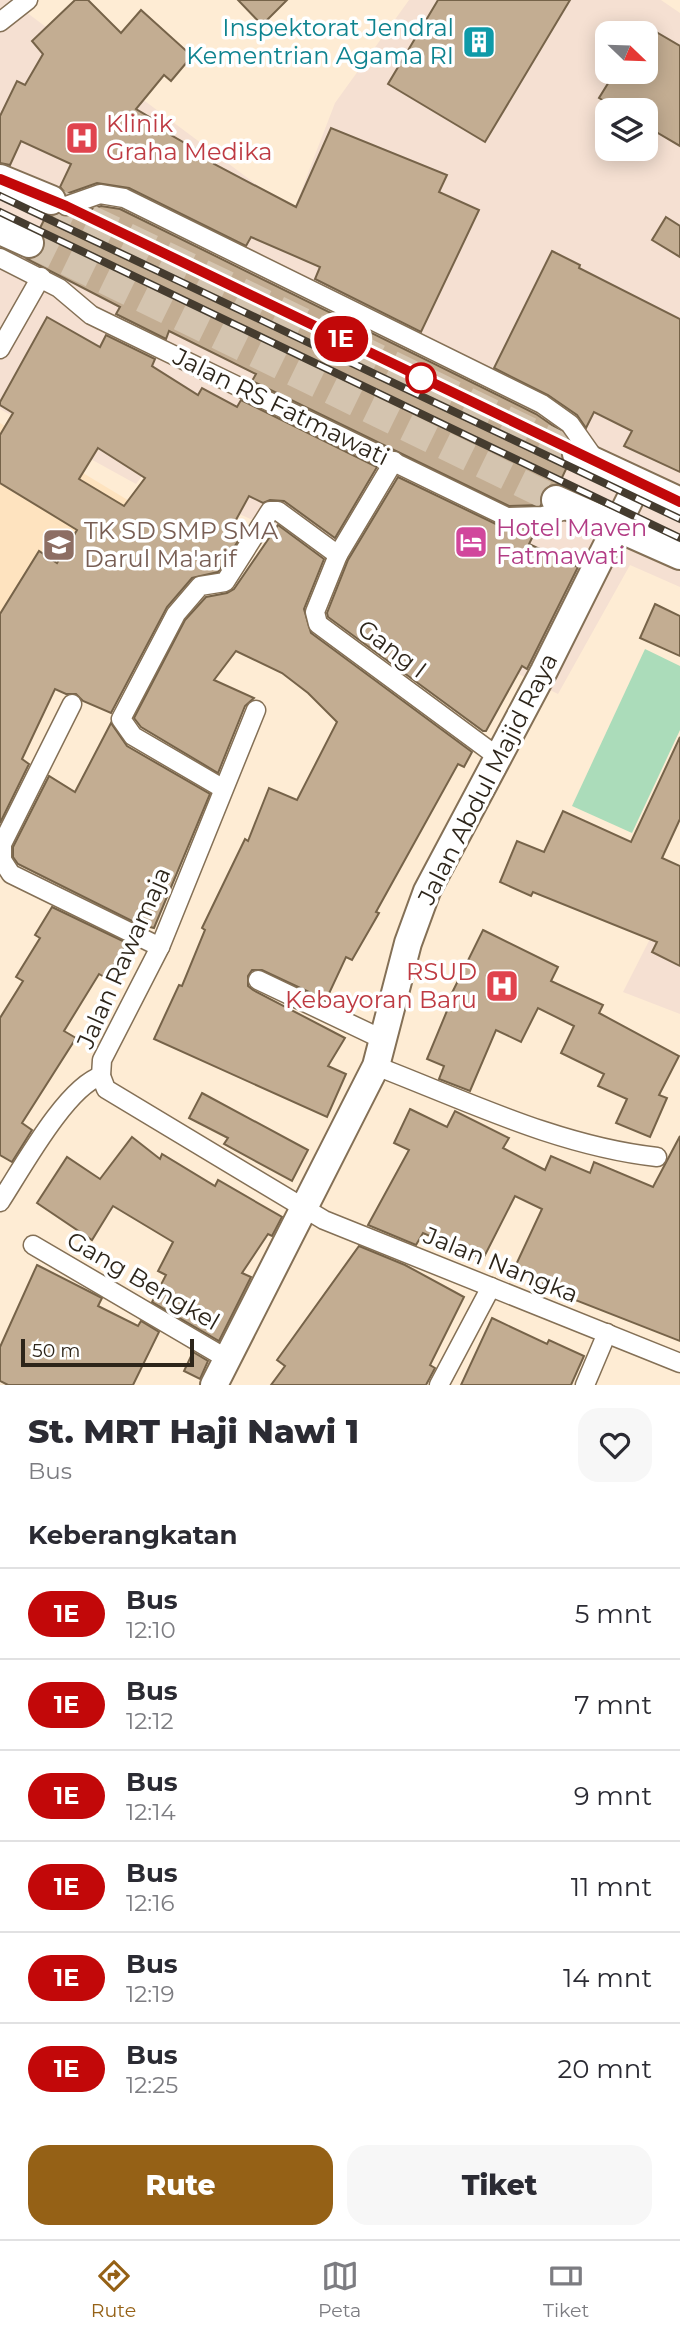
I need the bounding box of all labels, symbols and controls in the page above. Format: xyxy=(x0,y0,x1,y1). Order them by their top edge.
place label: Inspektorat Jendral Kementrian Agama RI xyxy=(186,13,454,70)
north arrow xyxy=(595,21,658,84)
map controls xyxy=(595,21,658,161)
building icon: Inspektorat Jendral Kementrian Agama RI xyxy=(460,23,498,61)
button: layers xyxy=(595,98,658,161)
place label: Klinik Graha Medika xyxy=(106,109,272,166)
hospital icon: Klinik Graha Medika xyxy=(63,119,101,157)
line badge: 1E xyxy=(310,316,372,362)
text: 1E xyxy=(328,324,354,353)
street label: Jalan RS Fatmawati xyxy=(168,341,394,471)
unlabelled marker xyxy=(406,363,436,393)
place label: Hotel Maven Fatmawati xyxy=(496,513,647,570)
place label: TK SD SMP SMA Darul Ma'arif xyxy=(84,516,279,573)
hotel icon: Hotel Maven Fatmawati xyxy=(452,523,490,561)
school or university icon: TK SD SMP SMA Darul Ma'arif xyxy=(40,526,78,564)
street label: Gang I xyxy=(352,613,433,684)
street label: Jalan Abdul Majid Raya xyxy=(411,648,564,910)
street label: Jalan Rawamaja xyxy=(70,863,177,1054)
place label: RSUD Kebayoran Baru xyxy=(285,957,477,1014)
hospital icon: RSUD Kebayoran Baru xyxy=(483,967,521,1005)
street label: Jalan Nangka xyxy=(419,1220,583,1309)
street label: Gang Bengkel xyxy=(62,1225,225,1336)
scale bar xyxy=(21,1336,194,1368)
text: 50 m xyxy=(32,1339,80,1362)
button: heart xyxy=(578,1408,652,1482)
text: St. MRT Haji Nawi 1 xyxy=(28,1411,359,1451)
text: Bus xyxy=(28,1457,72,1485)
text: Keberangkatan xyxy=(28,1519,238,1551)
text: Bus xyxy=(126,1584,178,1616)
text: 5 mnt xyxy=(575,1598,652,1630)
text: 1E xyxy=(54,1599,79,1628)
text: 12:10 xyxy=(126,1616,176,1644)
text: Bus xyxy=(126,1675,178,1707)
text: 7 mnt xyxy=(574,1689,652,1721)
text: 1E xyxy=(54,1690,79,1719)
text: 12:12 xyxy=(126,1707,174,1735)
text: Bus xyxy=(126,1766,178,1798)
text: 9 mnt xyxy=(574,1780,652,1812)
text: 1E xyxy=(54,1781,79,1810)
text: 12:14 xyxy=(126,1798,176,1826)
text: Bus xyxy=(126,1857,178,1889)
text: 11 mnt xyxy=(571,1871,652,1903)
text: 1E xyxy=(54,1872,79,1901)
text: 12:16 xyxy=(126,1889,175,1917)
text: Bus xyxy=(126,1948,178,1980)
text: 14 mnt xyxy=(563,1962,652,1994)
text: 1E xyxy=(54,1963,79,1992)
text: 12:19 xyxy=(126,1980,175,2008)
text: Bus xyxy=(126,2039,178,2071)
text: 20 mnt xyxy=(558,2053,652,2085)
text: 1E xyxy=(54,2054,79,2083)
text: 12:25 xyxy=(126,2071,178,2099)
button: Rute xyxy=(28,2145,333,2225)
button: Tiket xyxy=(347,2145,652,2225)
tab: Rute xyxy=(91,2257,136,2322)
tab: Peta xyxy=(318,2257,361,2322)
tab: Tiket xyxy=(543,2257,589,2322)

